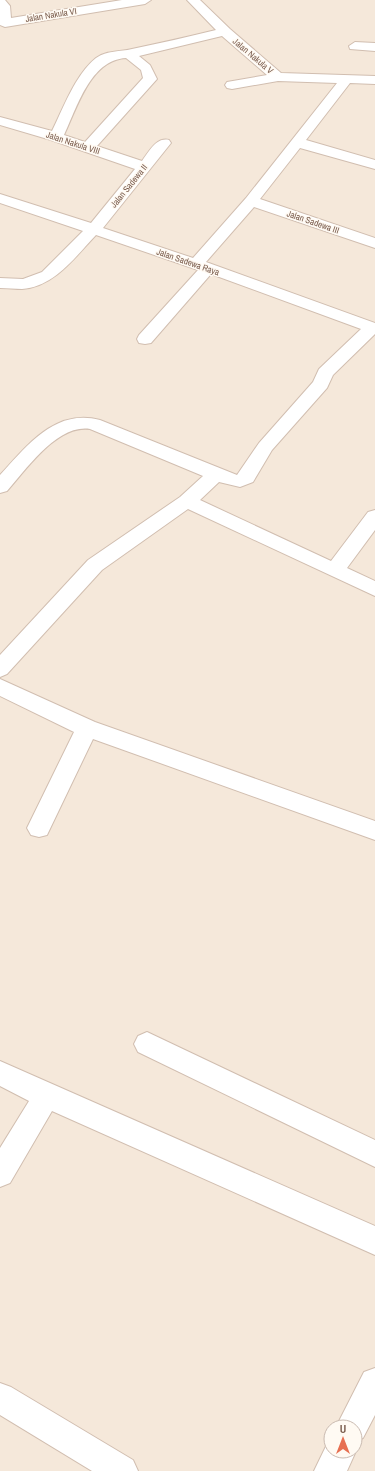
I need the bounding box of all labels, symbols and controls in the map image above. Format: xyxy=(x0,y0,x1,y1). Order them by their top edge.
street label: Jalan Nakula VI xyxy=(25,5,77,25)
street label: Jalan Nakula V xyxy=(230,35,276,77)
street label: Jalan Nakula VIII xyxy=(45,129,101,157)
street label: Jalan Sadewa II xyxy=(108,162,150,210)
street label: Jalan Sadewa III xyxy=(285,207,341,237)
street label: Jalan Sadewa Raya xyxy=(155,246,221,278)
north arrow xyxy=(323,1419,363,1459)
text: U xyxy=(340,1422,346,1436)

